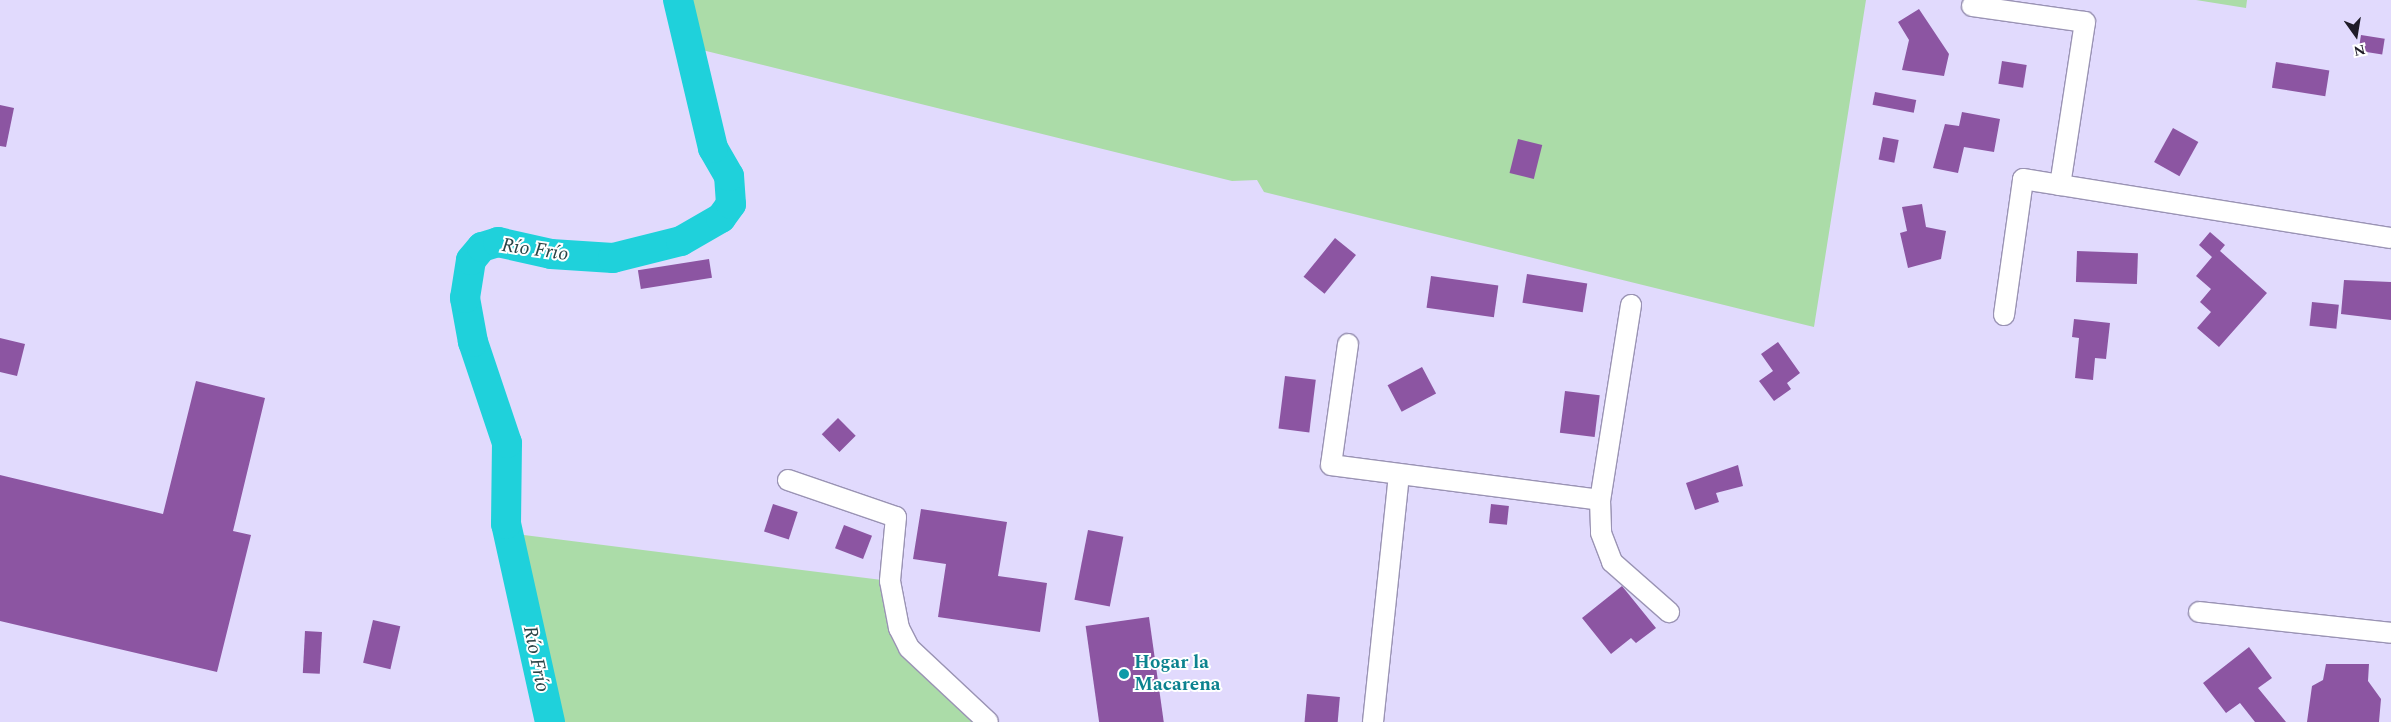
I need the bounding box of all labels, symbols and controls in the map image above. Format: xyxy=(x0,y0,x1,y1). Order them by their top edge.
north arrow xyxy=(2331,10,2381,60)
text: N xyxy=(2352,39,2367,62)
water label: Río Frío xyxy=(500,233,570,267)
water label: Río Frío xyxy=(517,624,555,694)
place label: Hogar la Macarena xyxy=(1134,652,1221,696)
marker: Hogar la Macarena xyxy=(1118,668,1130,680)

